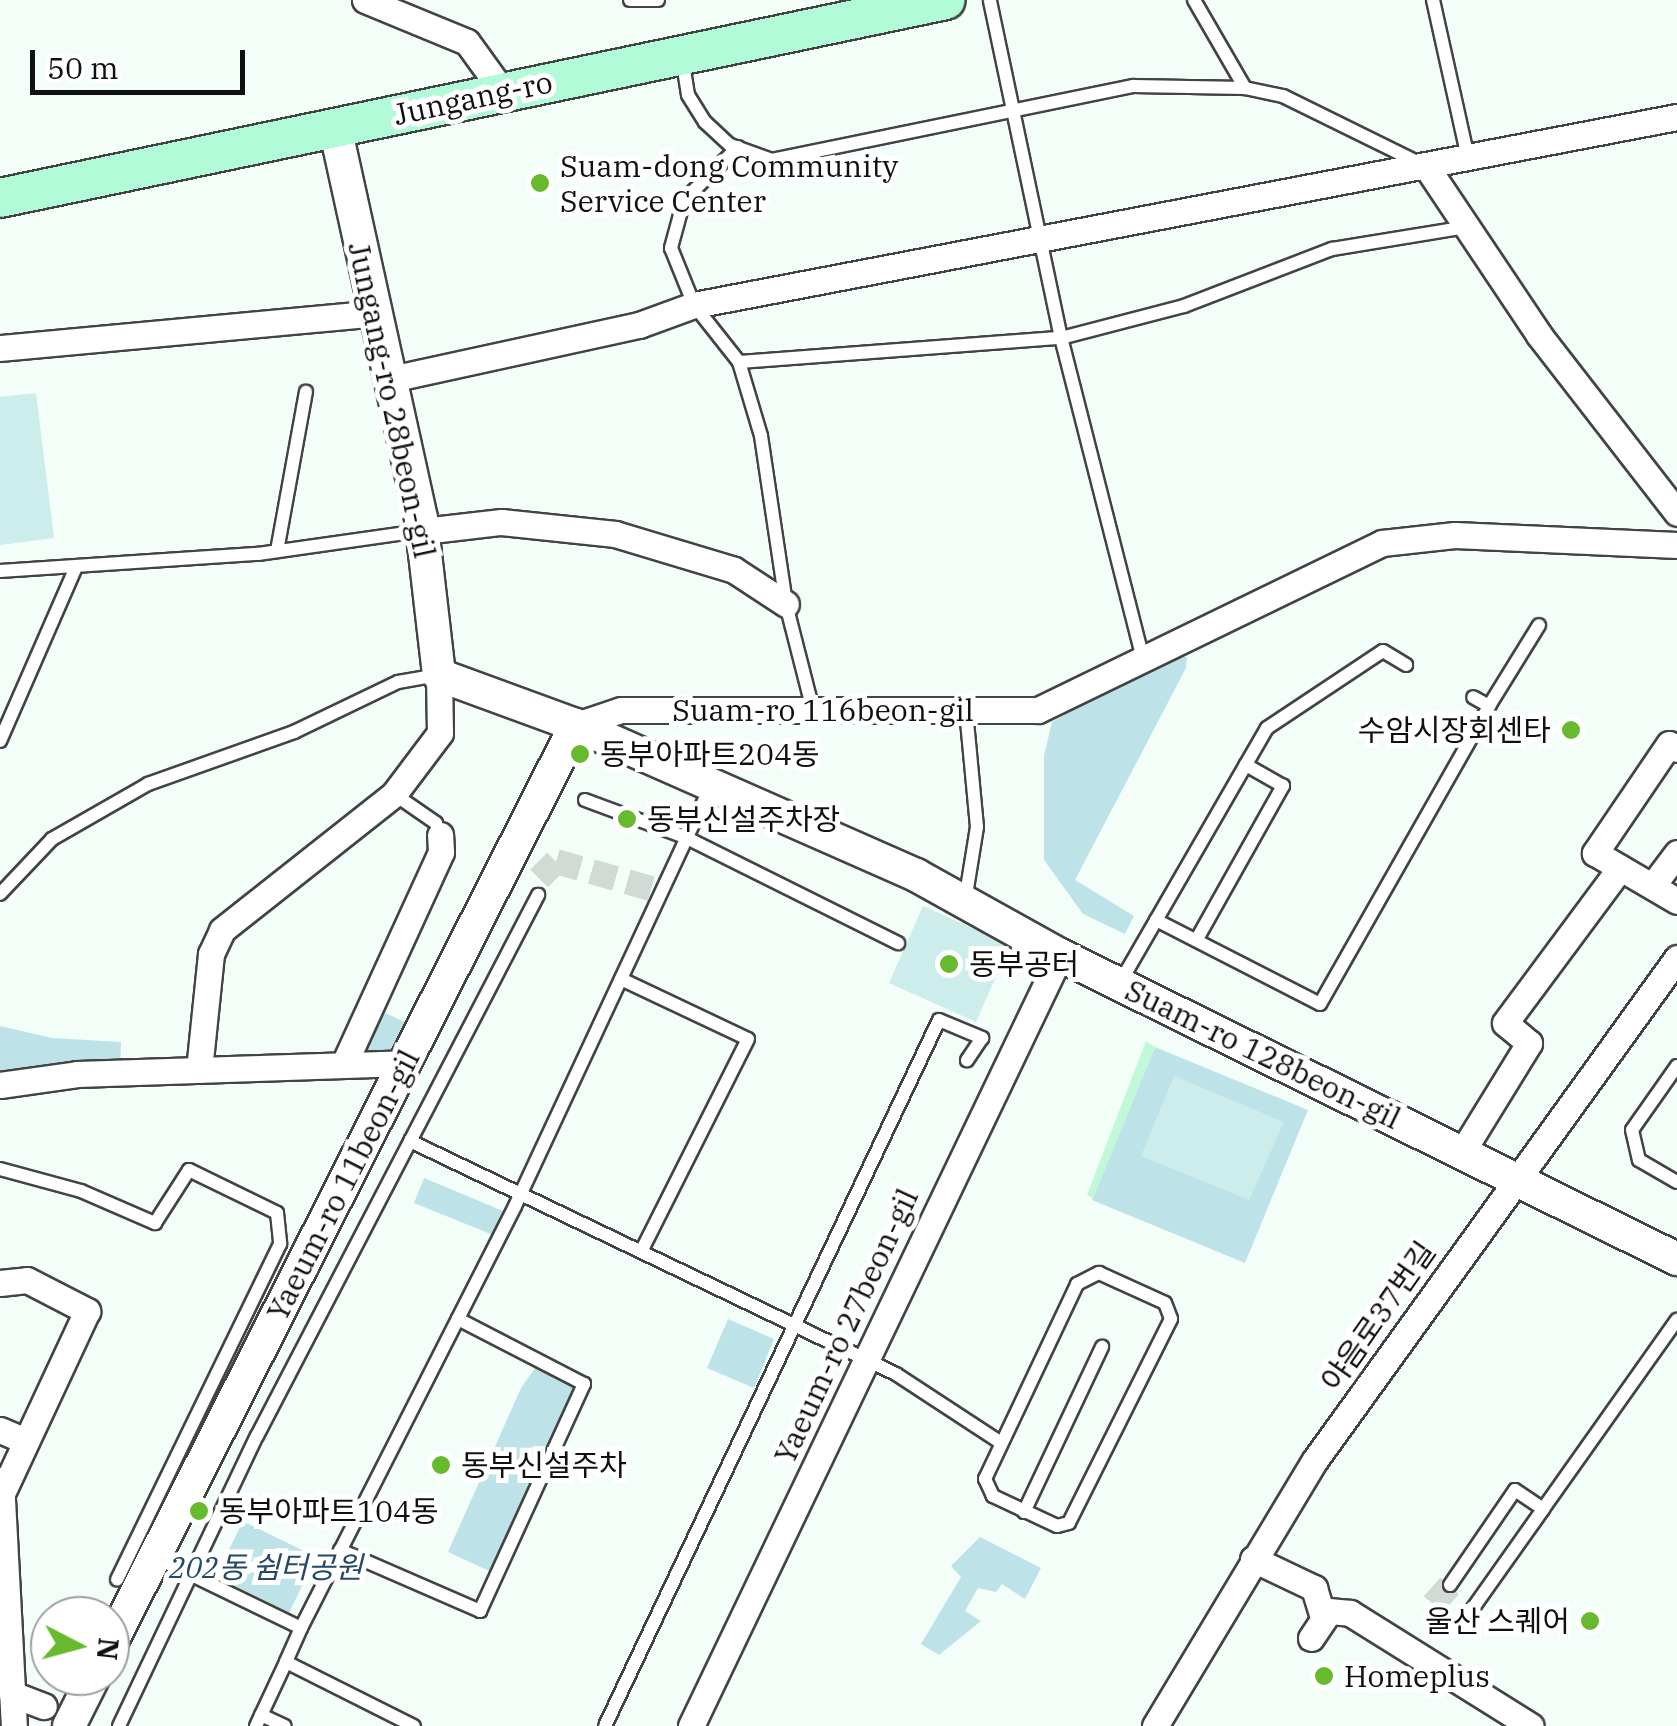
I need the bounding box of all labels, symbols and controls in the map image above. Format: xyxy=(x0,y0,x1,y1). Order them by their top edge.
scale bar xyxy=(35,30,250,92)
text: 50 m xyxy=(47,48,119,87)
street label: Jungang-ro xyxy=(390,64,556,132)
place label: Suam-dong Community Service Center xyxy=(560,148,898,218)
marker: Suam-dong Community Service Center xyxy=(529,172,551,194)
street label: Jungang-ro 28beon-gil xyxy=(341,239,443,561)
street label: Suam-ro 116beon-gil xyxy=(672,692,974,728)
place label: 수암시장회센타 xyxy=(1358,712,1551,748)
marker: 수암시장회센타 xyxy=(1560,719,1582,741)
place label: 동부아파트204동 xyxy=(600,736,820,772)
marker: 동부아파트204동 xyxy=(569,743,591,765)
place label: 동부신설주차장 xyxy=(647,801,840,837)
marker: 동부신설주차장 xyxy=(616,808,638,830)
place label: 동부공터 xyxy=(969,946,1079,982)
marker: 동부공터 xyxy=(938,953,960,975)
street label: Suam-ro 128beon-gil xyxy=(1120,972,1406,1136)
street label: Yaeum-ro 11beon-gil xyxy=(259,1044,427,1326)
street label: Yaeum-ro 27beon-gil xyxy=(767,1183,925,1469)
street label: 야음로37번길 xyxy=(1313,1234,1443,1398)
place label: 동부신설주차 xyxy=(461,1447,627,1483)
marker: 동부신설주차 xyxy=(430,1454,452,1476)
place label: 동부아파트104동 xyxy=(219,1493,439,1529)
marker: 동부아파트104동 xyxy=(188,1500,210,1522)
park label: 202동 쉼터공원 xyxy=(169,1549,363,1585)
north arrow xyxy=(30,1596,130,1696)
place label: 울산 스퀘어 xyxy=(1425,1603,1570,1639)
marker: 울산 스퀘어 xyxy=(1579,1610,1601,1632)
text: N xyxy=(89,1636,128,1662)
place label: Homeplus xyxy=(1344,1658,1490,1694)
marker: Homeplus xyxy=(1313,1665,1335,1687)

